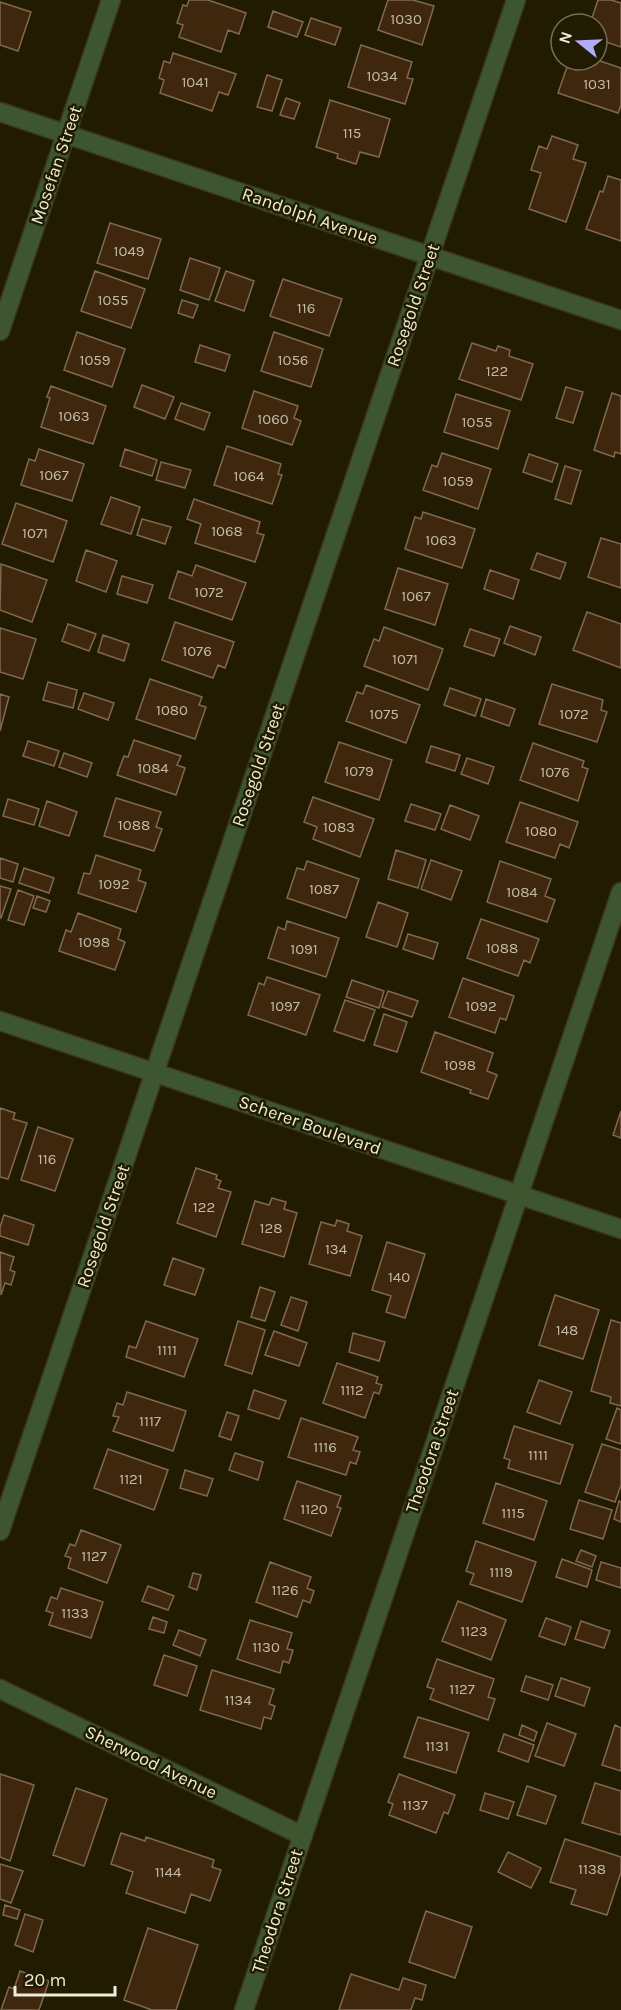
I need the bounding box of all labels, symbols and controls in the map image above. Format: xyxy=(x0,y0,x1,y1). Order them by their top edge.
house number: 1030 xyxy=(390,10,422,28)
north arrow xyxy=(549,12,609,72)
text: N xyxy=(554,29,576,46)
house number: 1034 xyxy=(366,67,398,85)
house number: 1041 xyxy=(181,73,209,91)
house number: 1031 xyxy=(583,75,611,93)
street label: Mosefan Street xyxy=(25,102,87,227)
house number: 115 xyxy=(343,124,361,142)
street label: Randolph Avenue xyxy=(239,182,381,250)
street label: Rosegold Street xyxy=(382,240,444,370)
house number: 1049 xyxy=(114,242,144,260)
house number: 1055 xyxy=(98,291,128,309)
house number: 116 xyxy=(297,299,315,317)
house number: 1059 xyxy=(79,351,111,369)
house number: 1056 xyxy=(278,351,308,369)
house number: 122 xyxy=(486,362,508,380)
house number: 1063 xyxy=(58,407,90,425)
house number: 1060 xyxy=(257,410,289,428)
house number: 1055 xyxy=(462,413,492,431)
house number: 1067 xyxy=(39,466,69,484)
house number: 1064 xyxy=(234,467,265,485)
house number: 1059 xyxy=(442,472,474,490)
house number: 1068 xyxy=(211,522,243,540)
house number: 1071 xyxy=(22,524,48,542)
house number: 1063 xyxy=(425,531,457,549)
house number: 1072 xyxy=(194,583,224,601)
house number: 1067 xyxy=(401,587,431,605)
house number: 1076 xyxy=(182,642,212,660)
house number: 1071 xyxy=(392,650,418,668)
street label: Rosegold Street xyxy=(227,700,289,830)
house number: 1080 xyxy=(156,701,188,719)
house number: 1075 xyxy=(369,705,399,723)
house number: 1072 xyxy=(559,705,589,723)
house number: 1084 xyxy=(137,759,169,777)
house number: 1079 xyxy=(344,762,374,780)
house number: 1076 xyxy=(540,763,570,781)
house number: 1088 xyxy=(118,816,150,834)
house number: 1083 xyxy=(323,818,355,836)
house number: 1080 xyxy=(525,822,557,840)
house number: 1092 xyxy=(98,875,130,893)
house number: 1087 xyxy=(309,880,339,898)
house number: 1084 xyxy=(506,883,538,901)
house number: 1098 xyxy=(78,933,110,951)
house number: 1088 xyxy=(486,939,518,957)
house number: 1091 xyxy=(290,940,318,958)
house number: 1097 xyxy=(270,997,300,1015)
house number: 1092 xyxy=(465,997,497,1015)
house number: 1098 xyxy=(444,1056,476,1074)
street label: Scherer Boulevard xyxy=(236,1090,384,1160)
house number: 116 xyxy=(38,1150,56,1168)
street label: Rosegold Street xyxy=(72,1161,134,1291)
house number: 122 xyxy=(193,1198,215,1216)
house number: 128 xyxy=(260,1219,282,1237)
house number: 134 xyxy=(325,1240,348,1258)
house number: 140 xyxy=(388,1268,410,1286)
house number: 148 xyxy=(556,1321,578,1339)
house number: 1111 xyxy=(157,1341,177,1359)
house number: 1112 xyxy=(340,1381,364,1399)
street label: Theodora Street xyxy=(401,1386,464,1516)
house number: 1117 xyxy=(139,1412,161,1430)
house number: 1116 xyxy=(313,1438,337,1456)
house number: 1111 xyxy=(528,1446,548,1464)
house number: 1121 xyxy=(119,1470,143,1488)
house number: 1120 xyxy=(300,1500,328,1518)
house number: 1115 xyxy=(501,1504,525,1522)
house number: 1127 xyxy=(81,1547,107,1565)
house number: 1119 xyxy=(489,1563,513,1581)
house number: 1126 xyxy=(271,1581,299,1599)
house number: 1133 xyxy=(61,1604,89,1622)
house number: 1123 xyxy=(460,1622,488,1640)
house number: 1130 xyxy=(252,1638,280,1656)
house number: 1127 xyxy=(449,1680,475,1698)
house number: 1134 xyxy=(224,1691,252,1709)
street label: Sherwood Avenue xyxy=(81,1720,221,1804)
house number: 1131 xyxy=(425,1737,449,1755)
house number: 1137 xyxy=(402,1796,428,1814)
street label: Theodora Street xyxy=(247,1846,308,1976)
house number: 1138 xyxy=(578,1860,606,1878)
house number: 1144 xyxy=(155,1863,182,1881)
scale bar xyxy=(15,1959,116,1997)
text: 20 m xyxy=(24,1969,66,1991)

